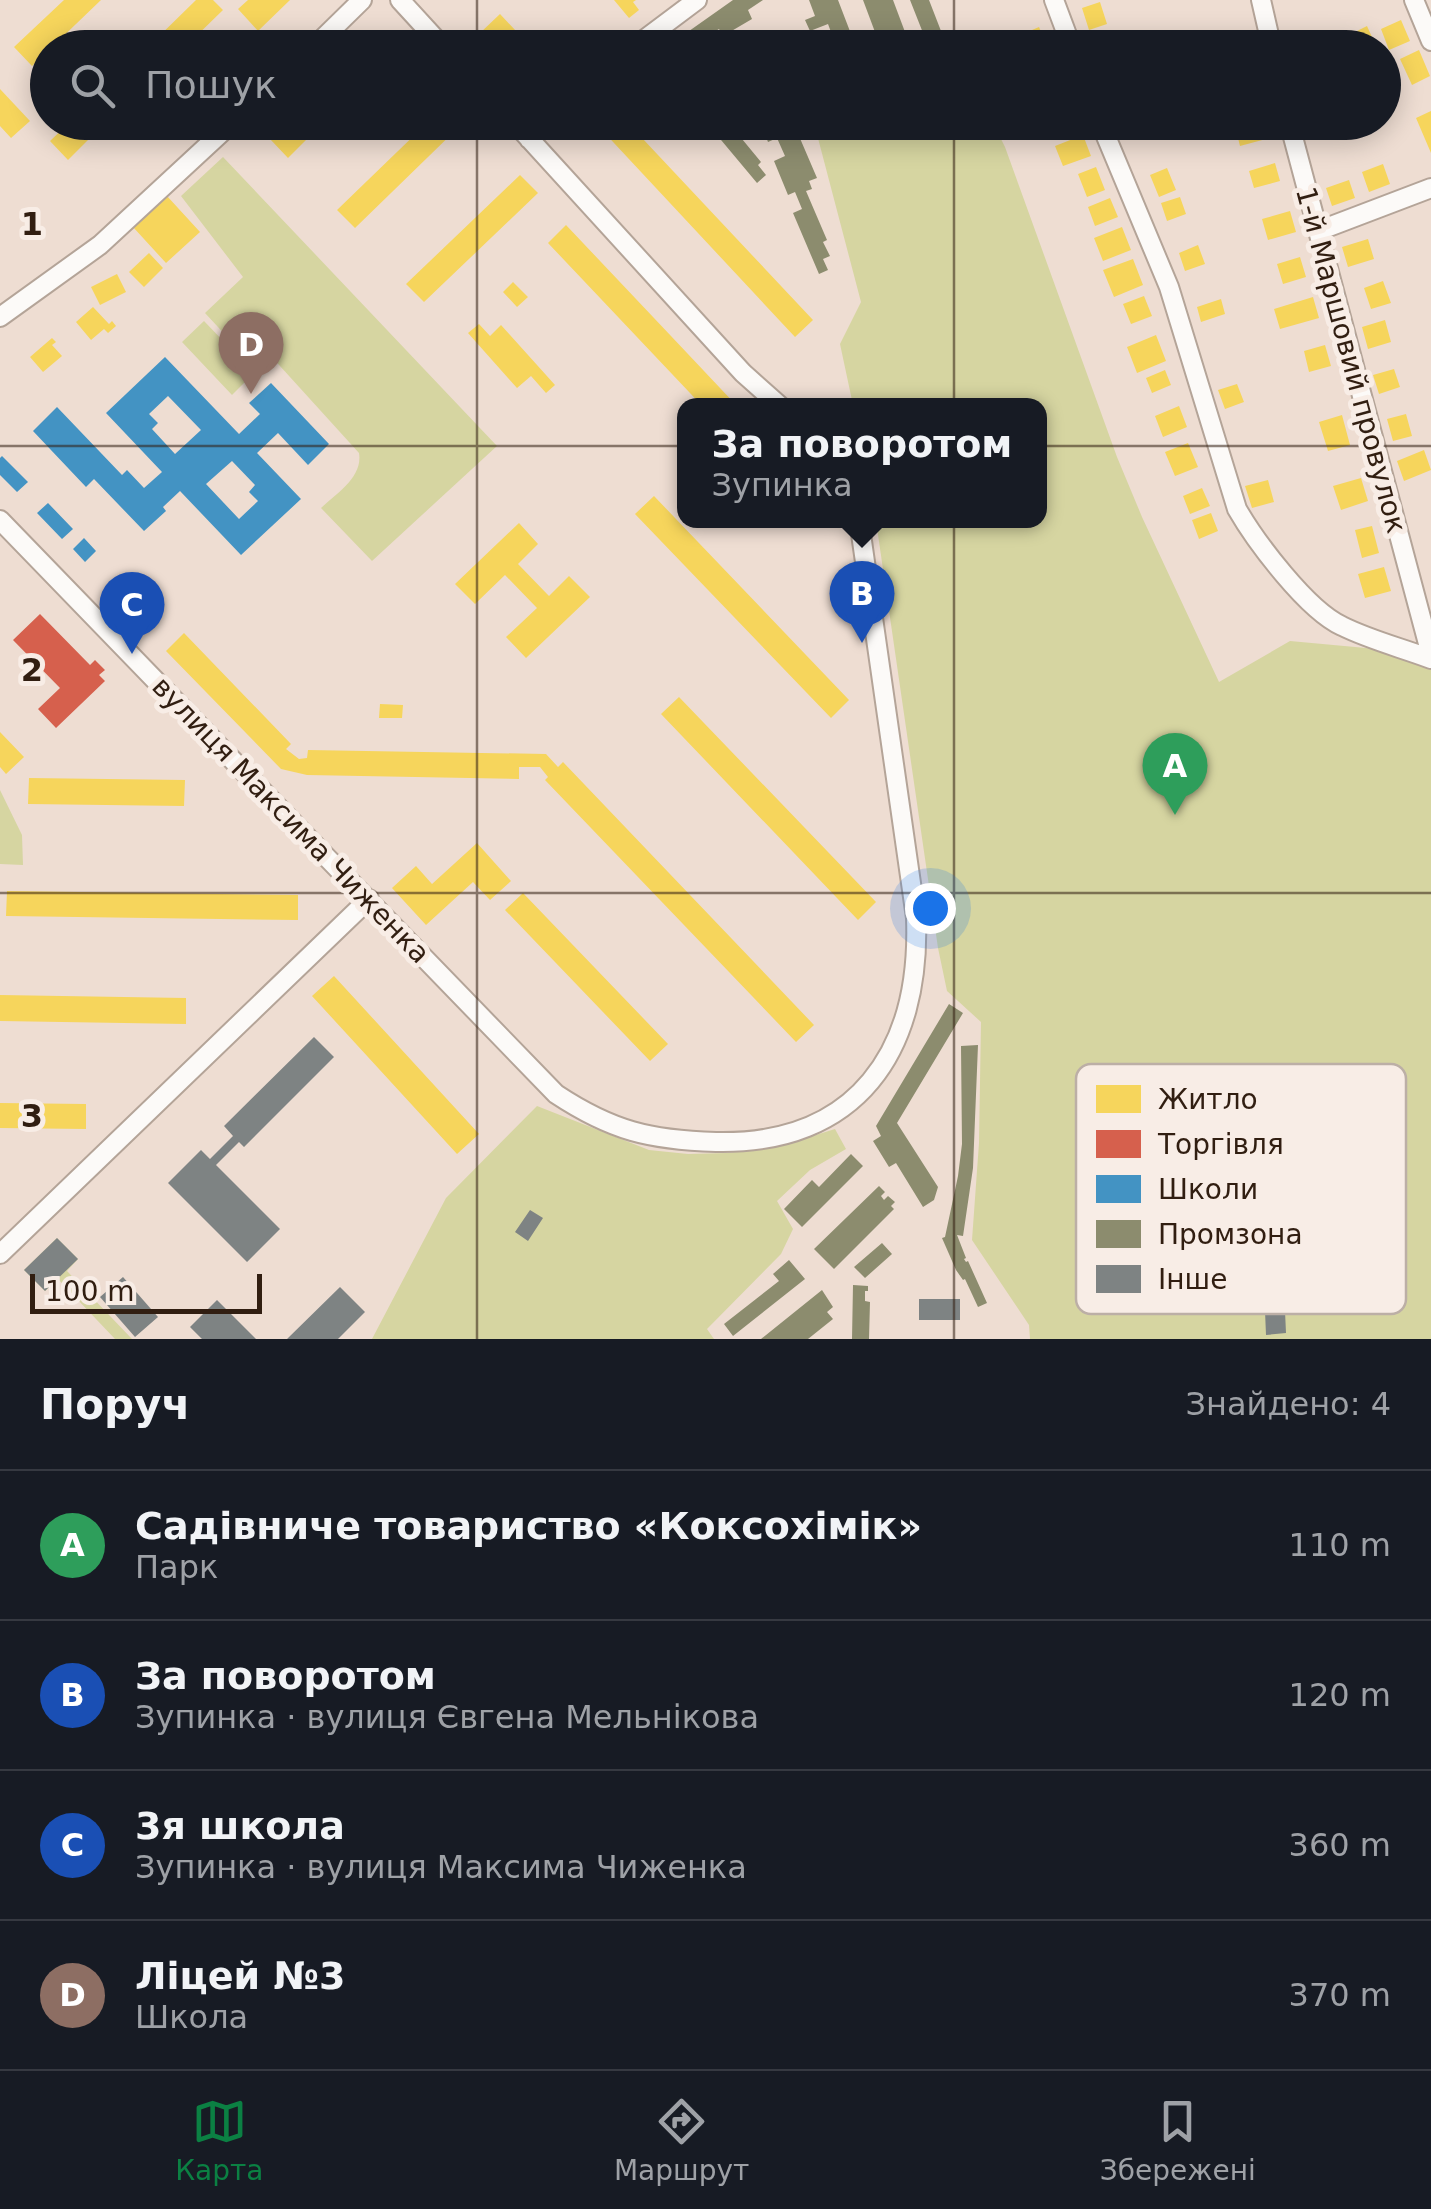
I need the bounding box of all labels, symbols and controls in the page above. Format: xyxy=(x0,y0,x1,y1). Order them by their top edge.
search box xyxy=(30,30,1401,140)
icon: search xyxy=(65,58,120,113)
text: Пошук xyxy=(145,63,277,107)
street label: 1-й Маршовий провулок xyxy=(1289,183,1413,537)
text: 1 xyxy=(21,205,43,243)
pin: D xyxy=(218,312,284,394)
popup xyxy=(677,398,1047,528)
text: За поворотом xyxy=(712,422,1012,466)
text: Зупинка xyxy=(712,466,853,504)
pin: B xyxy=(830,560,894,643)
pin: C xyxy=(100,572,164,654)
text: 2 xyxy=(21,651,43,689)
street label: вулиця Максима Чиженка xyxy=(145,670,437,970)
pin: A xyxy=(1142,732,1208,815)
your location xyxy=(905,883,956,934)
legend xyxy=(1076,1064,1406,1314)
text: Житло xyxy=(1158,1083,1258,1116)
text: 3 xyxy=(21,1097,43,1135)
text: Торгівля xyxy=(1157,1128,1284,1161)
text: Школи xyxy=(1158,1173,1258,1206)
text: Промзона xyxy=(1158,1218,1303,1251)
text: Інше xyxy=(1158,1263,1227,1296)
scale bar xyxy=(30,1269,262,1314)
text: 100 m xyxy=(45,1275,135,1308)
text: Поруч xyxy=(40,1380,190,1429)
text: Знайдено: 4 xyxy=(1186,1385,1391,1423)
text: Садівниче товариство «Коксохімік» xyxy=(135,1504,922,1548)
text: A xyxy=(60,1526,85,1564)
text: 110 m xyxy=(1289,1526,1391,1564)
text: Парк xyxy=(135,1548,218,1586)
text: За поворотом xyxy=(135,1654,436,1698)
text: B xyxy=(60,1676,85,1714)
text: 120 m xyxy=(1289,1676,1391,1714)
text: Зупинка · вулиця Євгена Мельнікова xyxy=(135,1698,759,1736)
text: 3я школа xyxy=(135,1804,345,1848)
text: C xyxy=(61,1826,84,1864)
text: 360 m xyxy=(1289,1826,1391,1864)
text: Зупинка · вулиця Максима Чиженка xyxy=(135,1848,747,1886)
text: Ліцей №3 xyxy=(135,1954,346,1998)
text: D xyxy=(59,1976,86,2014)
text: 370 m xyxy=(1289,1976,1391,2014)
text: Школа xyxy=(135,1998,248,2036)
tab: Карта xyxy=(175,2094,264,2187)
tab: Маршрут xyxy=(614,2094,749,2187)
tab: Збережені xyxy=(1100,2094,1256,2187)

